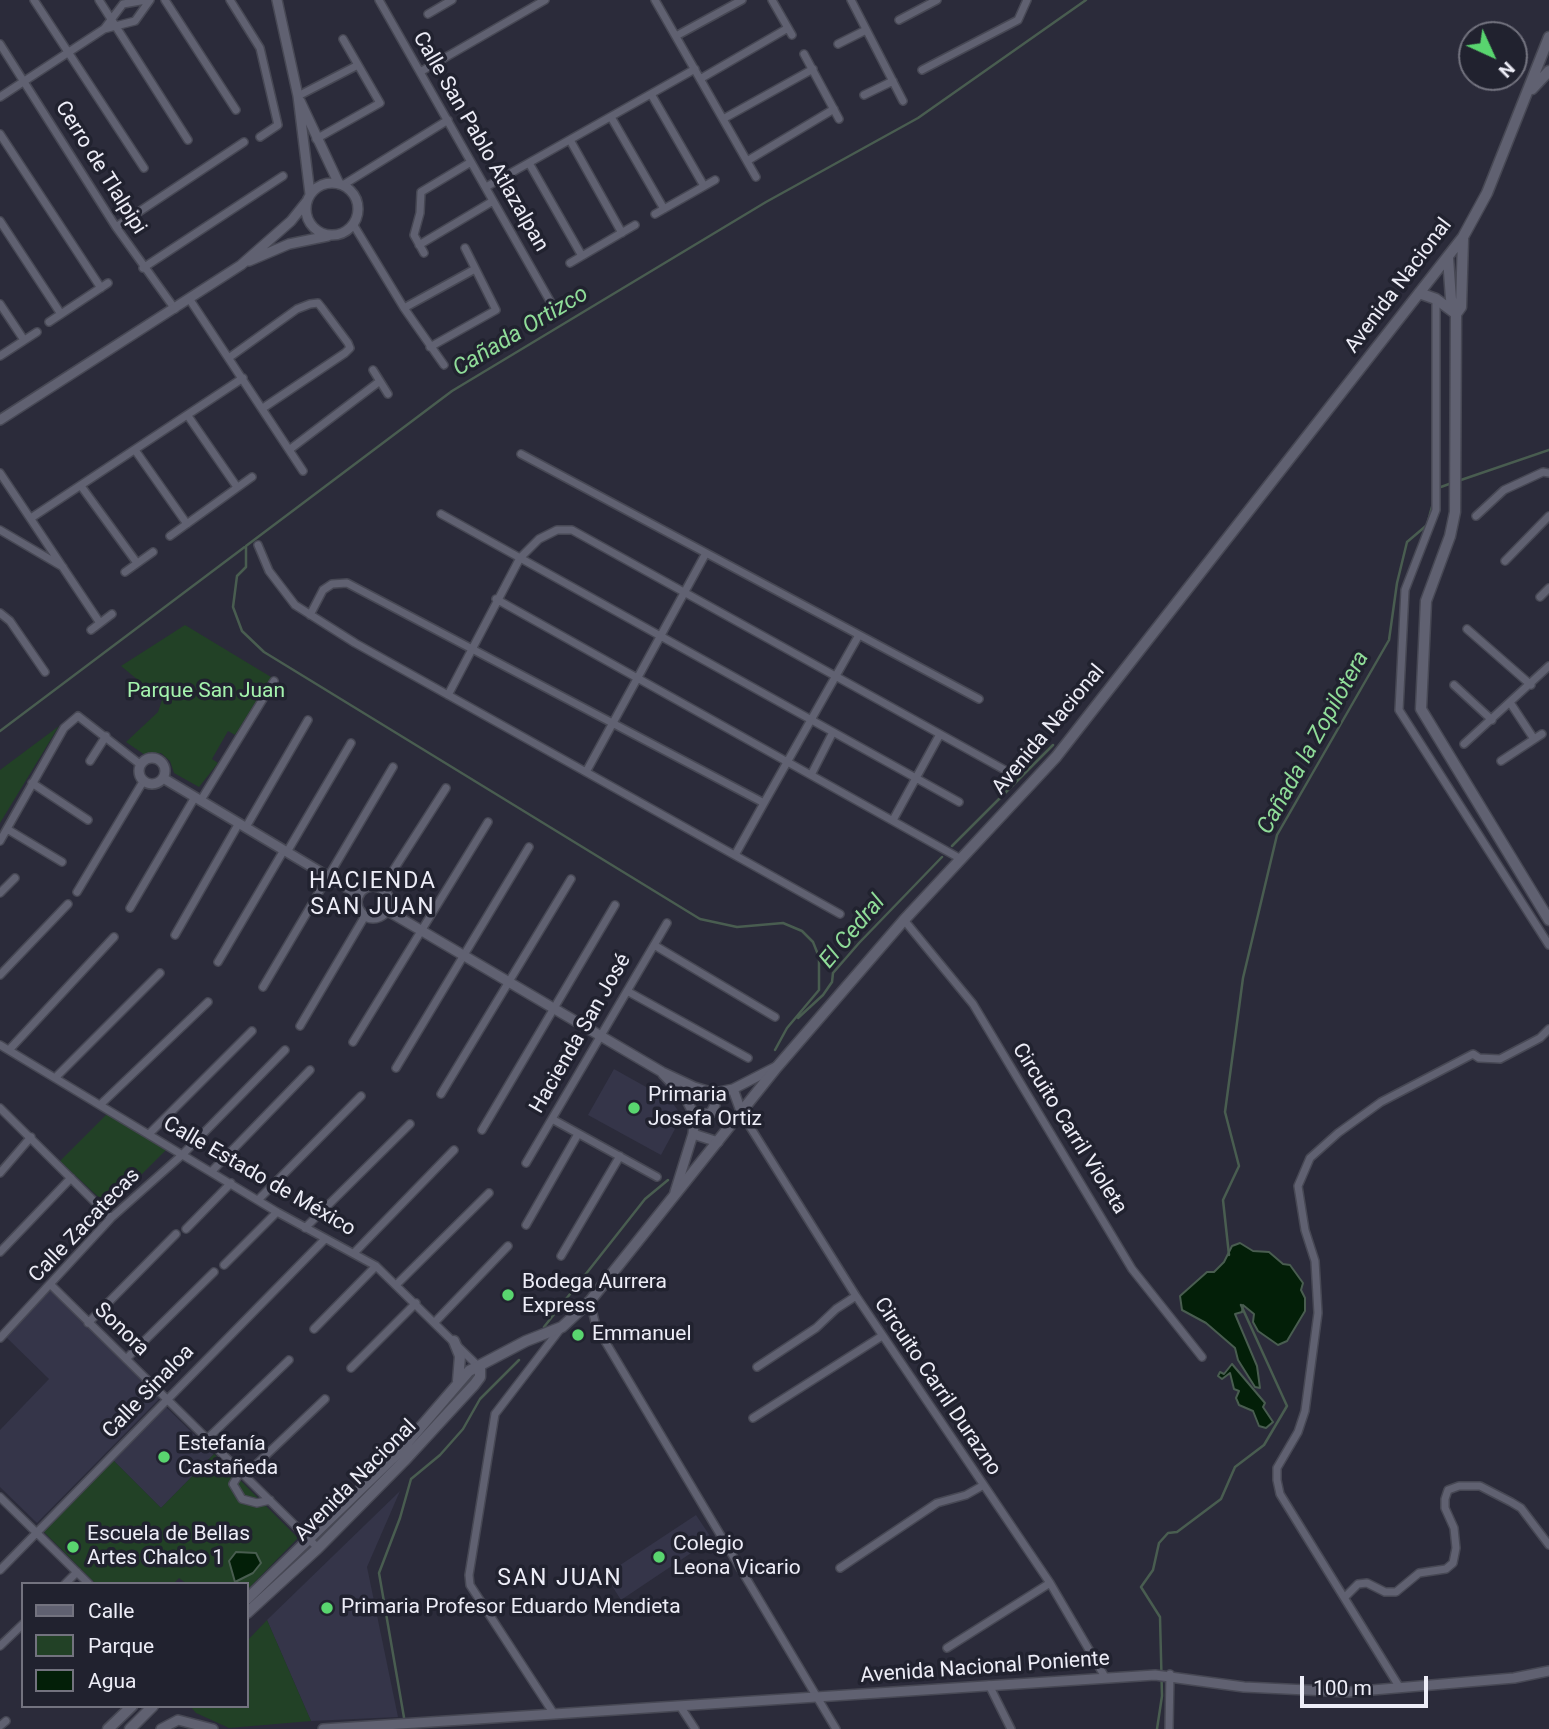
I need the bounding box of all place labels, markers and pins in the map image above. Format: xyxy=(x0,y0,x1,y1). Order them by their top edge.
place label: Primaria Josefa Ortiz xyxy=(648,1083,762,1133)
marker: Primaria Josefa Ortiz xyxy=(626,1100,642,1116)
place label: Bodega Aurrera Express xyxy=(522,1270,667,1320)
marker: Bodega Aurrera Express xyxy=(500,1287,516,1303)
place label: Emmanuel xyxy=(592,1322,692,1348)
marker: Emmanuel xyxy=(570,1327,586,1343)
place label: Estefanía Castañeda xyxy=(178,1432,278,1482)
marker: Estefanía Castañeda xyxy=(156,1449,172,1465)
place label: Escuela de Bellas Artes Chalco 1 xyxy=(87,1522,250,1572)
place label: Colegio Leona Vicario xyxy=(673,1532,801,1582)
marker: Escuela de Bellas Artes Chalco 1 xyxy=(65,1539,81,1555)
marker: Colegio Leona Vicario xyxy=(651,1549,667,1565)
place label: Primaria Profesor Eduardo Mendieta xyxy=(341,1595,681,1621)
marker: Primaria Profesor Eduardo Mendieta xyxy=(319,1600,335,1616)

